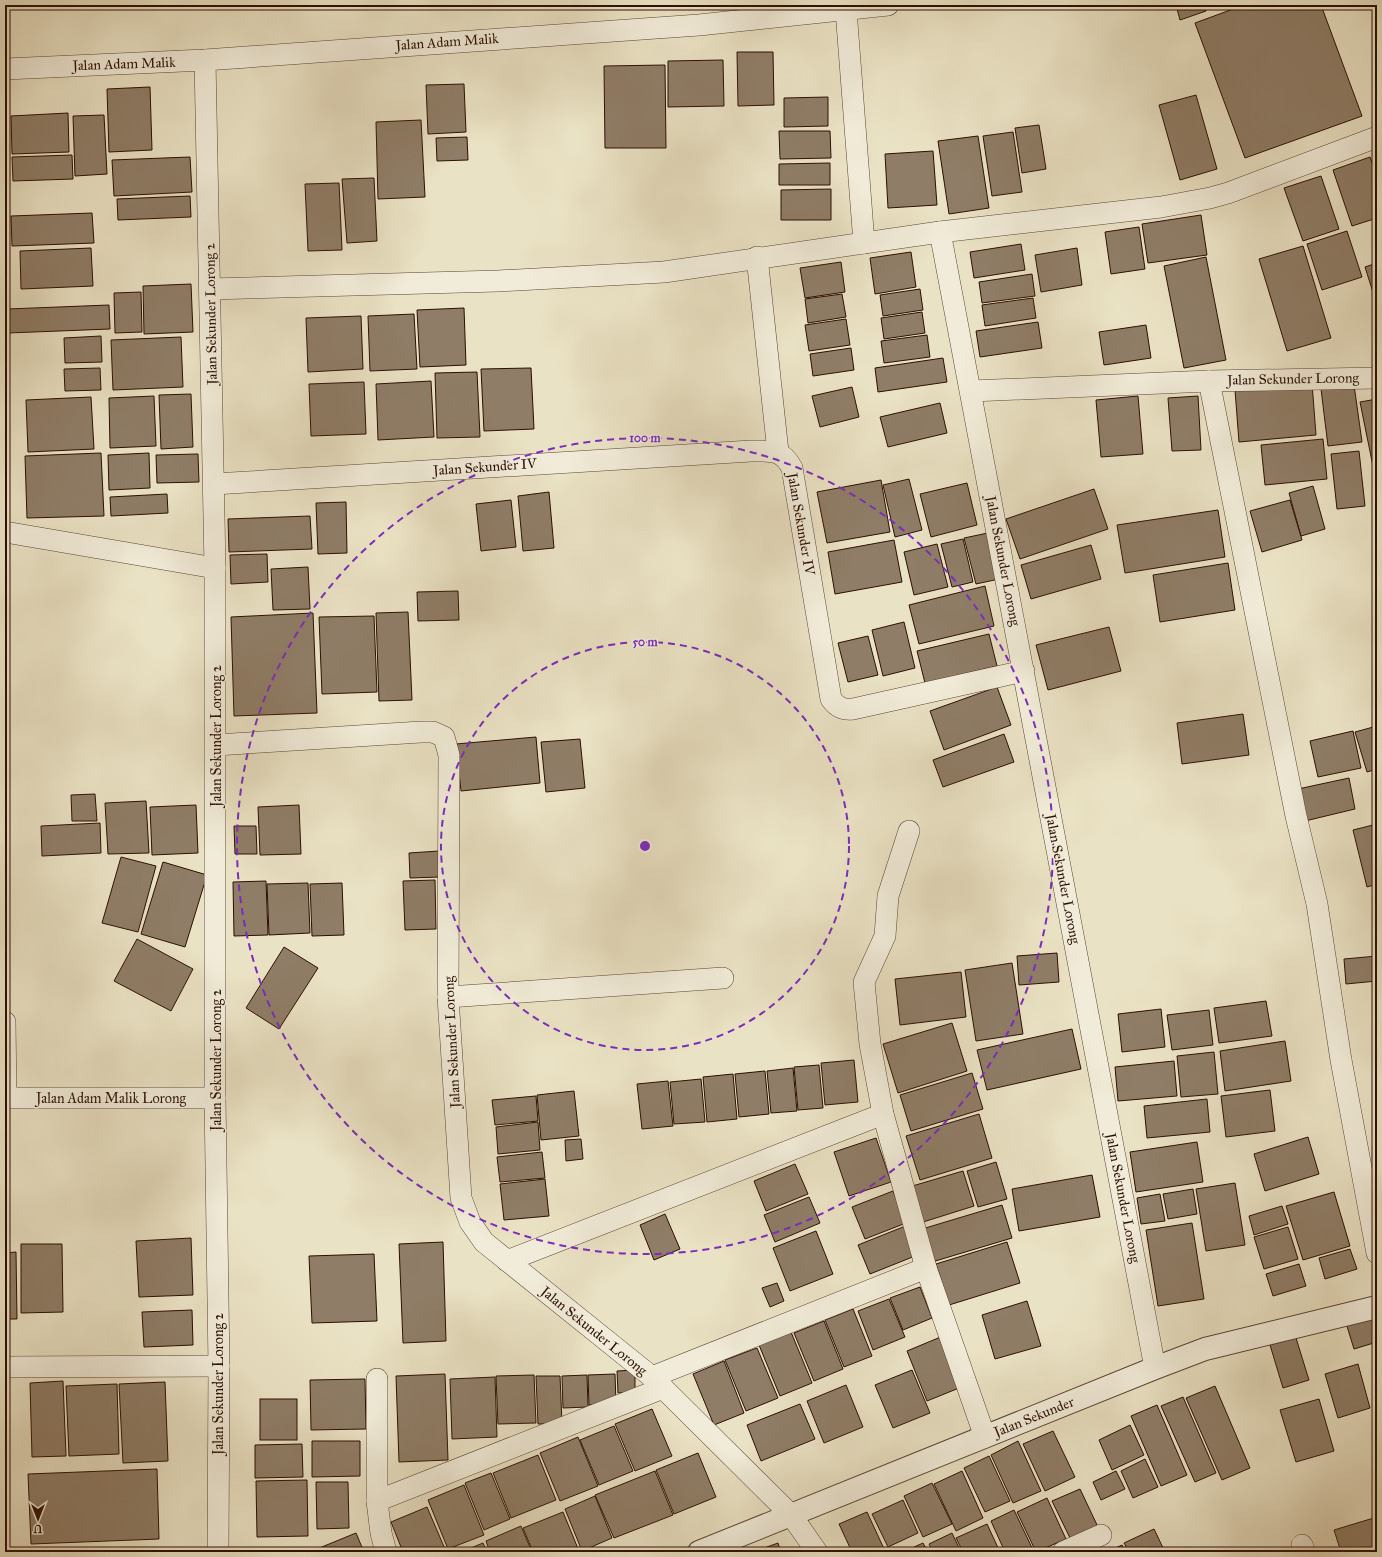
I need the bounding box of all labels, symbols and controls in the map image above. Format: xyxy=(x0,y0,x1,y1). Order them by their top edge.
street label: Jalan Adam Malik xyxy=(393,30,500,55)
street label: Jalan Adam Malik xyxy=(70,54,176,75)
street label: Jalan Sekunder Lorong 2 xyxy=(201,243,222,387)
street label: Jalan Sekunder Lorong xyxy=(1225,369,1360,390)
text: 100 m xyxy=(629,431,662,445)
street label: Jalan Sekunder IV xyxy=(431,455,539,480)
street label: Jalan Sekunder IV xyxy=(782,469,819,578)
street label: Jalan Sekunder Lorong xyxy=(981,493,1024,628)
text: 50 m xyxy=(632,635,659,649)
street label: Jalan Sekunder Lorong 2 xyxy=(208,665,226,809)
street label: Jalan Sekunder Lorong xyxy=(1041,811,1084,946)
centre of rings xyxy=(638,839,652,853)
street label: Jalan Sekunder Lorong xyxy=(440,975,465,1110)
street label: Jalan Sekunder Lorong 2 xyxy=(208,989,226,1133)
street label: Jalan Adam Malik Lorong xyxy=(34,1090,186,1108)
street label: Jalan Sekunder Lorong xyxy=(1101,1130,1144,1265)
street label: Jalan Sekunder Lorong xyxy=(535,1282,651,1380)
street label: Jalan Sekunder Lorong 2 xyxy=(210,1313,228,1457)
street label: Jalan Sekunder xyxy=(990,1393,1078,1442)
north arrow xyxy=(18,1499,58,1539)
text: U xyxy=(33,1522,42,1535)

